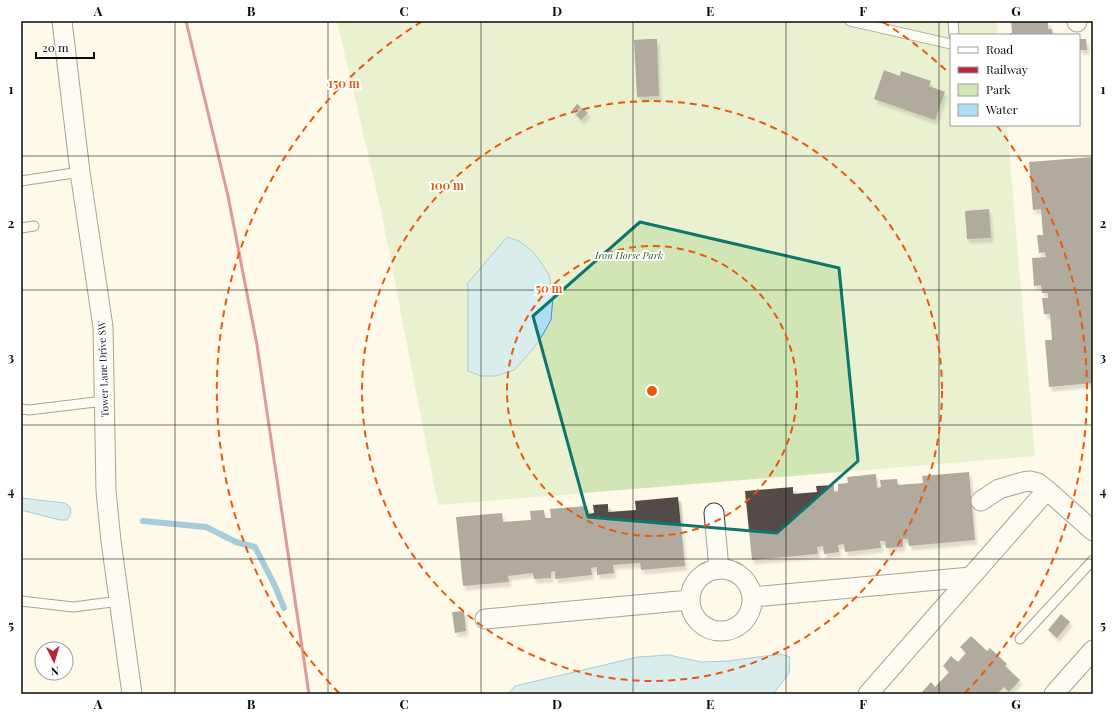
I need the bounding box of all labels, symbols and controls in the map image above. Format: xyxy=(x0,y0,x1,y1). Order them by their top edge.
text: A xyxy=(93,2,103,19)
text: B xyxy=(247,2,256,19)
text: C xyxy=(399,2,409,19)
text: D xyxy=(552,2,562,19)
text: E xyxy=(706,2,714,19)
text: F xyxy=(859,2,867,19)
text: G xyxy=(1011,2,1021,19)
scale bar xyxy=(36,34,94,60)
legend xyxy=(950,34,1080,126)
text: 20 m xyxy=(42,39,69,55)
text: Road xyxy=(986,41,1013,57)
text: Railway xyxy=(986,61,1028,77)
text: 150 m xyxy=(328,75,360,91)
text: 1 xyxy=(9,80,14,97)
text: 1 xyxy=(1101,80,1106,97)
text: Park xyxy=(986,81,1011,97)
text: Water xyxy=(985,101,1019,117)
text: 100 m xyxy=(430,177,464,193)
text: 2 xyxy=(8,214,15,231)
text: 2 xyxy=(1100,214,1107,231)
park label: Iron Horse Park xyxy=(594,248,663,262)
text: 50 m xyxy=(536,280,563,296)
street label: Tower Lane Drive SW xyxy=(94,320,112,417)
text: 3 xyxy=(8,348,14,365)
text: 3 xyxy=(1100,348,1106,365)
centre of rings xyxy=(645,384,659,398)
text: 4 xyxy=(8,482,15,499)
text: 4 xyxy=(1100,482,1107,499)
text: 5 xyxy=(8,616,14,633)
text: 5 xyxy=(1100,616,1106,633)
north arrow xyxy=(34,641,74,681)
text: N xyxy=(50,664,60,679)
text: A xyxy=(93,695,103,712)
text: B xyxy=(247,695,256,712)
text: C xyxy=(399,695,409,712)
text: D xyxy=(552,695,562,712)
text: E xyxy=(706,695,714,712)
text: F xyxy=(859,695,867,712)
text: G xyxy=(1011,695,1021,712)

